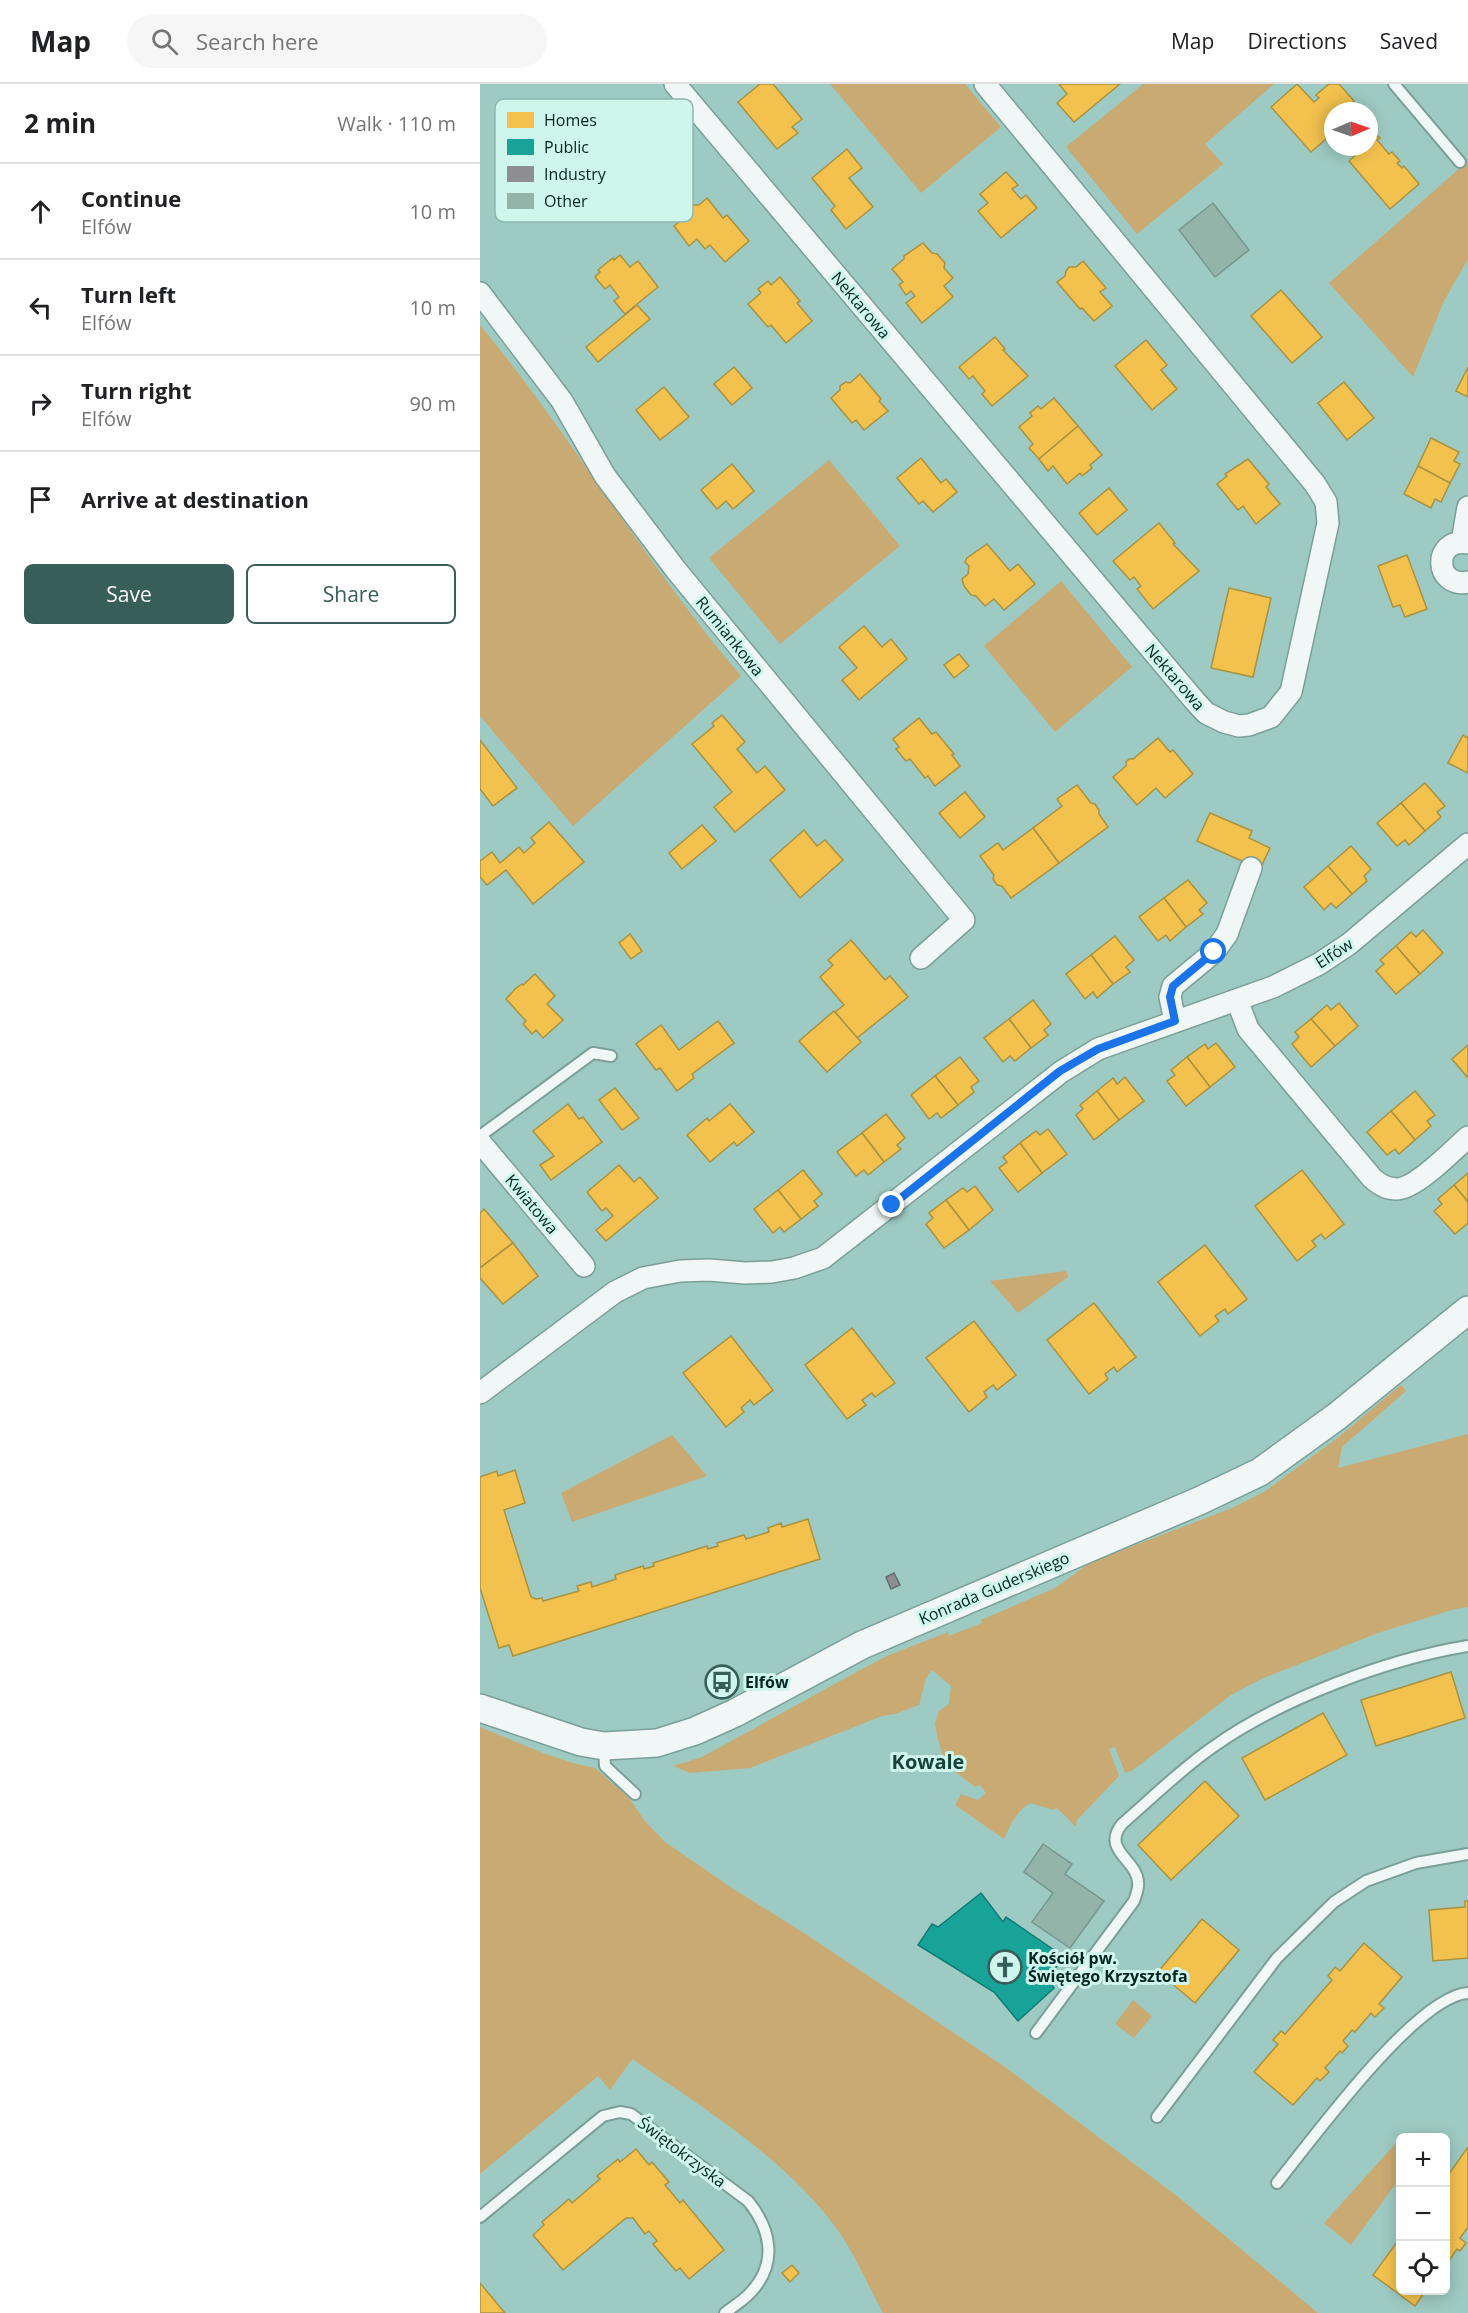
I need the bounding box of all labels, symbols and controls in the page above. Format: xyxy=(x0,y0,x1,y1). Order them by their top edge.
search box xyxy=(127,14,547,68)
text: Map xyxy=(30,22,91,60)
icon: search xyxy=(148,25,181,58)
text: Search here xyxy=(196,26,319,56)
text: Map xyxy=(1171,27,1214,55)
text: Directions xyxy=(1247,27,1347,55)
text: Saved xyxy=(1380,27,1438,55)
legend xyxy=(495,99,693,222)
north arrow xyxy=(1324,102,1378,156)
text: 2 min xyxy=(24,105,96,141)
text: Homes xyxy=(544,109,597,131)
text: Walk · 110 m xyxy=(337,110,456,137)
text: Public xyxy=(544,136,589,158)
text: Industry xyxy=(544,163,607,185)
text: Continue xyxy=(81,183,181,213)
text: Other xyxy=(544,190,588,212)
icon: ahead xyxy=(24,195,57,228)
text: 10 m xyxy=(409,198,456,225)
text: Elfów xyxy=(81,213,131,240)
street label: Nektarowa xyxy=(826,267,896,343)
text: Turn left xyxy=(81,279,176,309)
icon: left xyxy=(24,291,57,324)
text: 10 m xyxy=(409,294,456,321)
text: Elfów xyxy=(81,309,131,336)
text: Turn right xyxy=(81,375,192,405)
icon: right xyxy=(24,387,57,420)
text: 90 m xyxy=(409,390,456,417)
text: Elfów xyxy=(81,405,131,432)
icon: arrive xyxy=(24,483,57,516)
text: Arrive at destination xyxy=(81,484,309,514)
button: Save xyxy=(24,564,234,624)
button: Share xyxy=(246,564,456,624)
street label: Rumiankowa xyxy=(691,592,769,680)
street label: Nektarowa xyxy=(1140,639,1210,715)
street label: Elfów xyxy=(1311,932,1357,973)
route start xyxy=(1200,938,1226,964)
street label: Kwiatowa xyxy=(501,1169,563,1239)
route end xyxy=(878,1191,904,1217)
street label: Konrada Guderskiego xyxy=(915,1546,1073,1630)
bus stop icon: Elfów xyxy=(704,1664,740,1700)
place label: Elfów xyxy=(745,1671,789,1693)
district label: Kowale xyxy=(892,1748,964,1775)
place label: Kościół pw. Świętego Krzysztofa xyxy=(1028,1947,1188,1987)
church icon: Kościół pw. Świętego Krzysztofa xyxy=(987,1949,1023,1985)
street label: Świętokrzyska xyxy=(633,2112,731,2192)
map controls xyxy=(1396,2133,1450,2295)
button: + xyxy=(1396,2133,1450,2187)
button: − xyxy=(1396,2187,1450,2241)
button: locate xyxy=(1396,2241,1450,2295)

